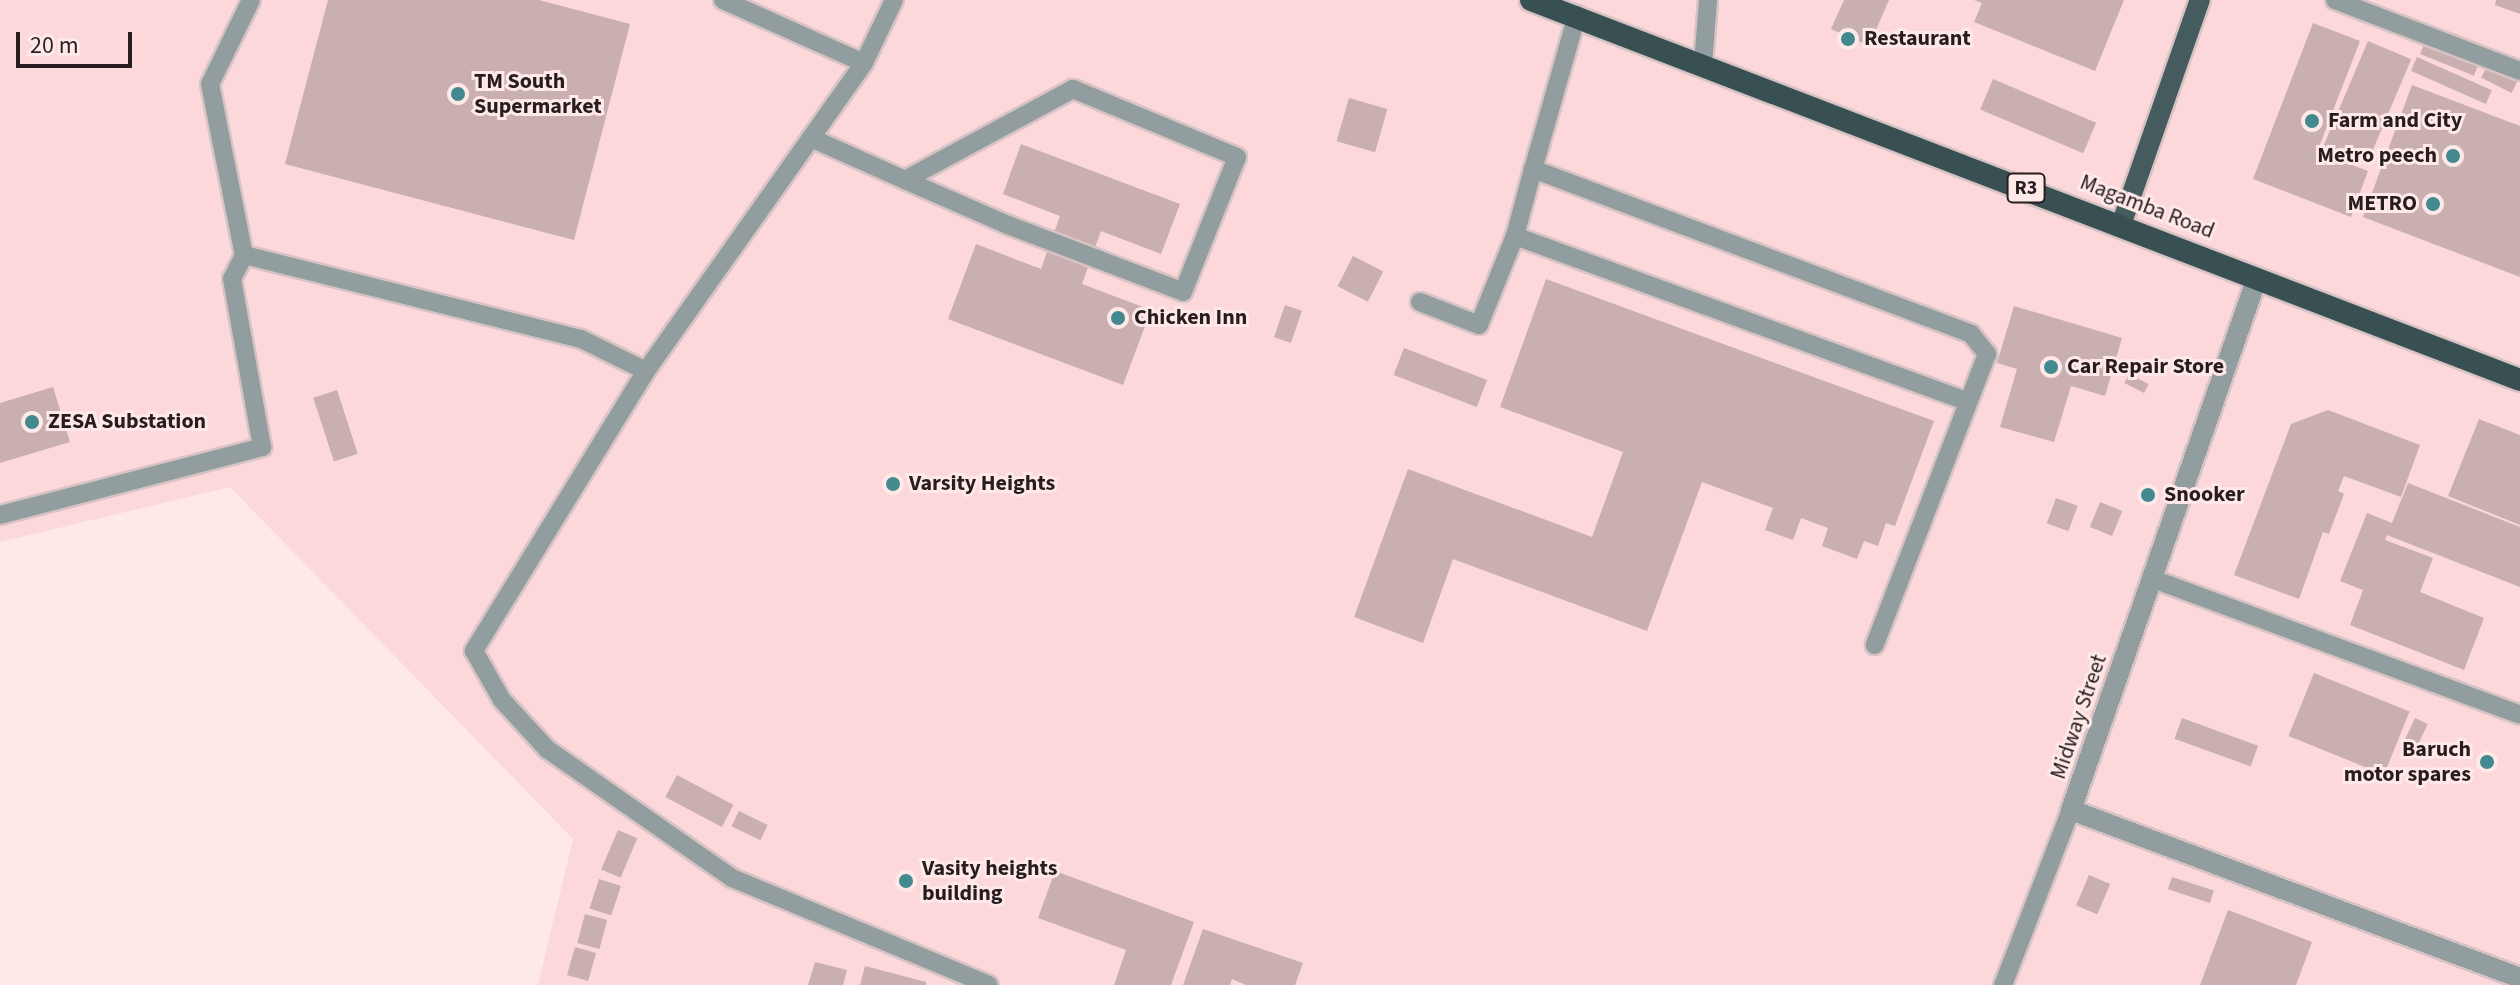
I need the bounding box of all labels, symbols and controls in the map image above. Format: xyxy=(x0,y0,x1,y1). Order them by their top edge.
scale bar xyxy=(20,16,136,66)
place label: Restaurant xyxy=(1864,26,1971,52)
text: 20 m xyxy=(30,28,79,63)
marker: Restaurant xyxy=(1839,30,1857,48)
place label: TM South Supermarket xyxy=(474,68,602,120)
marker: TM South Supermarket xyxy=(449,85,467,103)
place label: Farm and City xyxy=(2328,108,2462,134)
marker: Farm and City xyxy=(2303,112,2321,130)
place label: Metro peech xyxy=(2317,143,2437,169)
marker: Metro peech xyxy=(2444,147,2462,165)
street label: Magamba Road xyxy=(2076,169,2218,245)
road number: R3 xyxy=(2006,172,2046,204)
place label: METRO xyxy=(2347,191,2417,217)
marker: METRO xyxy=(2424,195,2442,213)
place label: Chicken Inn xyxy=(1134,305,1247,331)
marker: Chicken Inn xyxy=(1109,309,1127,327)
place label: Car Repair Store xyxy=(2067,354,2224,380)
marker: Car Repair Store xyxy=(2042,358,2060,376)
place label: ZESA Substation xyxy=(48,409,206,435)
marker: ZESA Substation xyxy=(23,413,41,431)
place label: Varsity Heights xyxy=(909,471,1055,497)
marker: Varsity Heights xyxy=(884,475,902,493)
place label: Snooker xyxy=(2164,482,2245,508)
marker: Snooker xyxy=(2139,486,2157,504)
street label: Midway Street xyxy=(2045,651,2113,783)
place label: Baruch motor spares xyxy=(2344,736,2471,788)
marker: Baruch motor spares xyxy=(2478,753,2496,771)
place label: Vasity heights building xyxy=(922,855,1057,906)
marker: Vasity heights building xyxy=(897,872,915,890)

